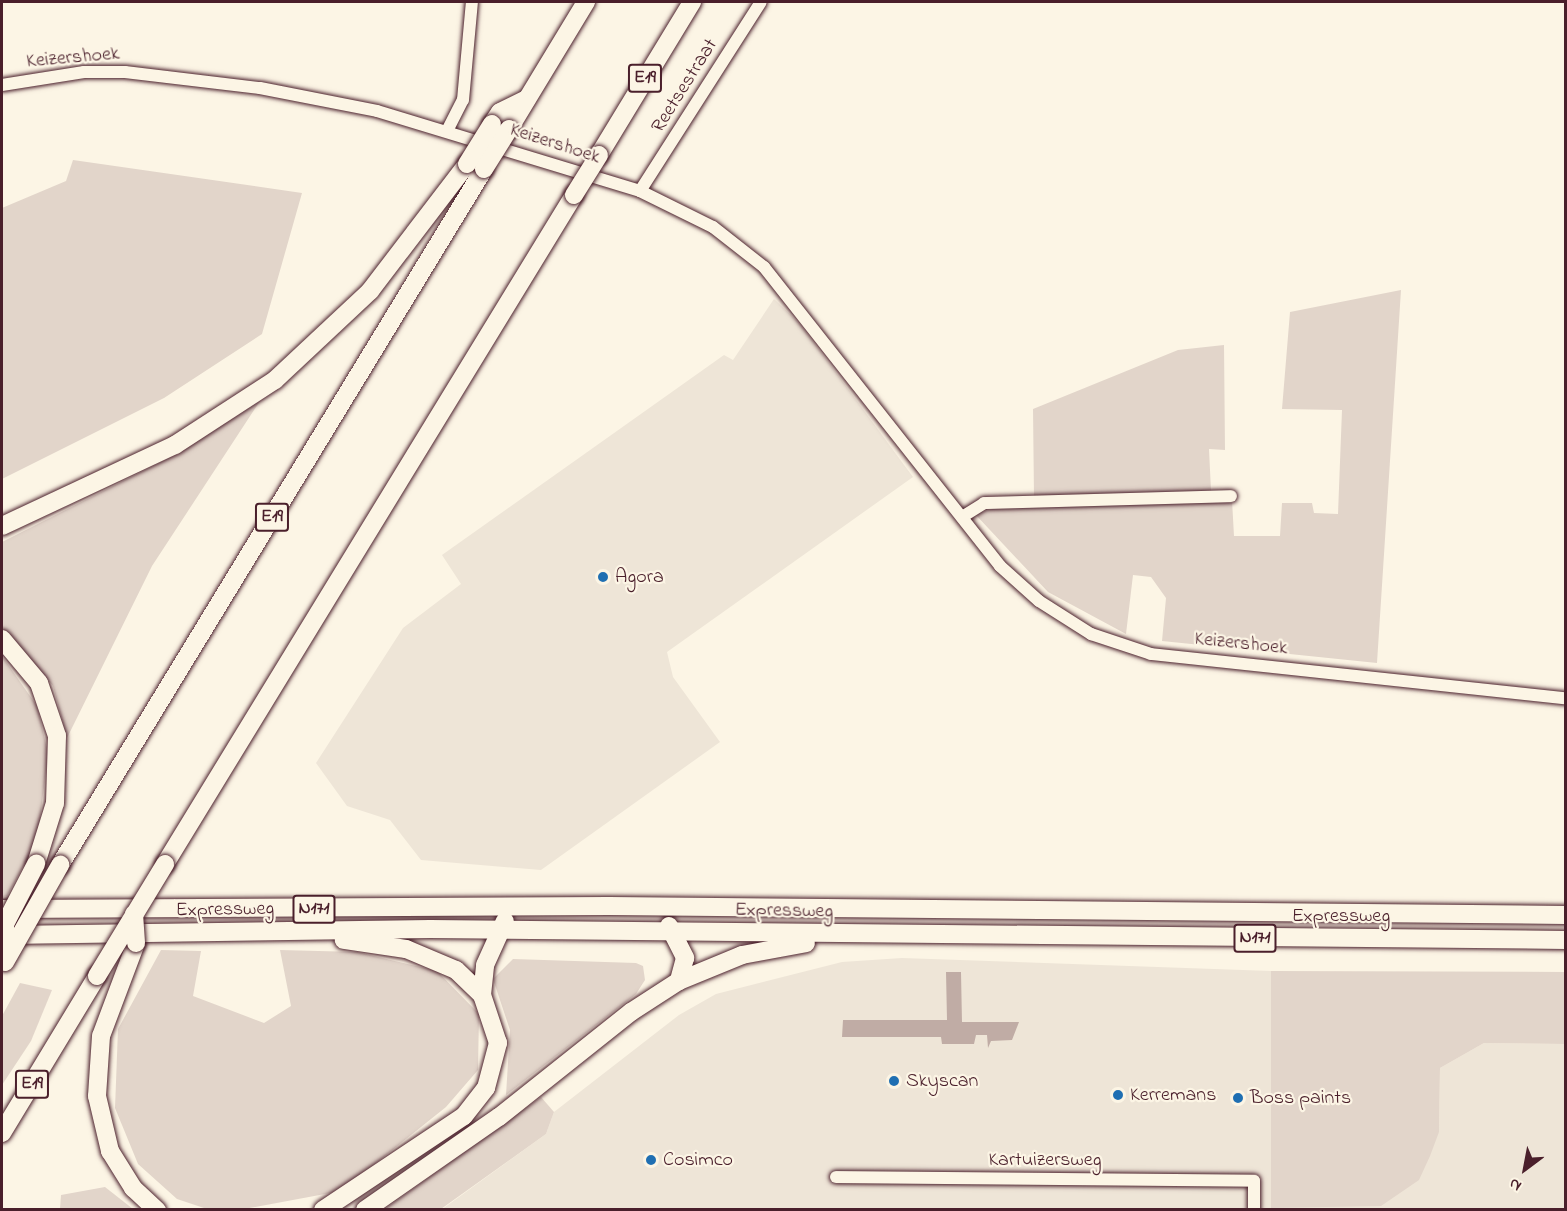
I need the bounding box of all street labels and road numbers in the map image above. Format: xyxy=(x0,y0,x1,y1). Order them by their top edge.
street label: Reetsestraat xyxy=(647,35,723,137)
street label: Keizershoek xyxy=(25,42,121,74)
road number: E19 xyxy=(627,63,663,93)
street label: Keizershoek xyxy=(507,118,603,170)
road number: E19 xyxy=(254,502,290,532)
street label: Keizershoek xyxy=(1193,627,1289,661)
road number: N171 xyxy=(292,894,336,924)
street label: Expressweg xyxy=(176,897,274,923)
street label: Expressweg xyxy=(735,898,833,924)
street label: Expressweg xyxy=(1292,904,1390,928)
road number: N171 xyxy=(1232,923,1278,953)
road number: E19 xyxy=(14,1069,50,1099)
street label: Kartuizersweg xyxy=(988,1148,1102,1172)

